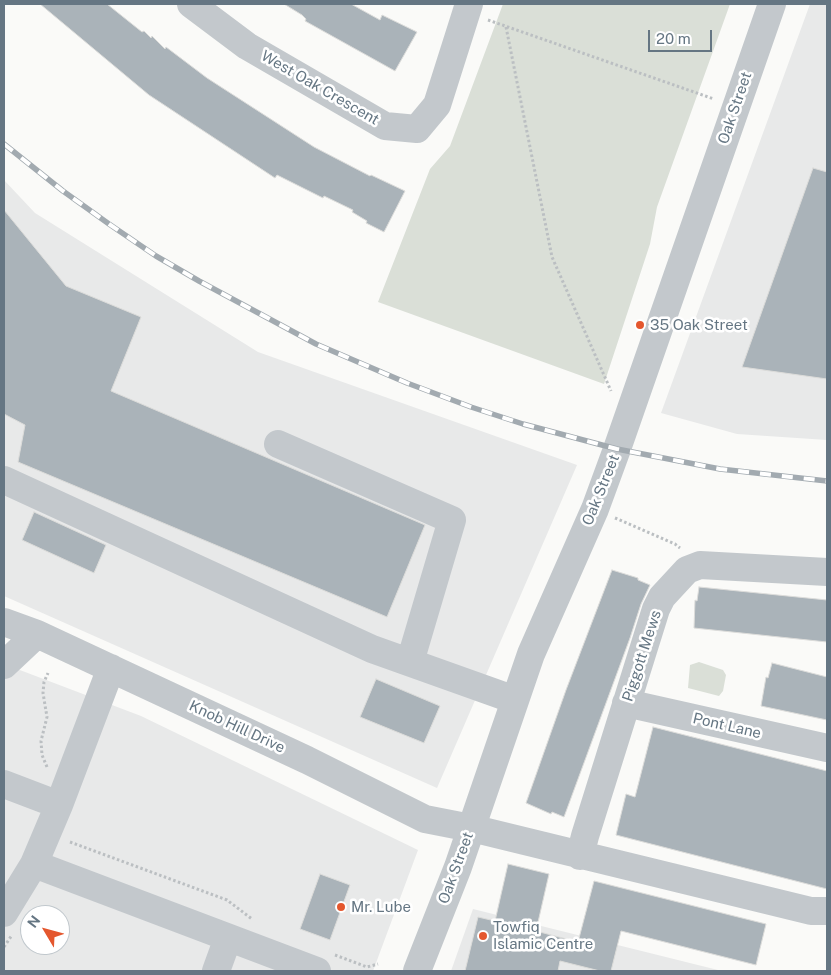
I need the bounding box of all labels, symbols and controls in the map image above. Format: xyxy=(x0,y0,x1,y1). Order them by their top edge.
scale bar xyxy=(651,20,715,52)
text: 20 m xyxy=(656,30,691,47)
street label: West Oak Crescent xyxy=(258,47,382,129)
street label: Oak Street xyxy=(714,70,756,146)
place label: 35 Oak Street xyxy=(650,316,748,334)
marker: 35 Oak Street xyxy=(634,319,646,331)
street label: Oak Street xyxy=(579,452,623,528)
street label: Piggott Mews xyxy=(619,608,665,704)
street label: Knob Hill Drive xyxy=(186,697,288,757)
street label: Pont Lane xyxy=(691,709,763,743)
street label: Oak Street xyxy=(435,830,477,906)
place label: Mr. Lube xyxy=(351,898,411,916)
marker: Mr. Lube xyxy=(335,901,347,913)
north arrow xyxy=(20,905,70,955)
text: N xyxy=(24,912,43,931)
place label: Towfiq Islamic Centre xyxy=(493,918,593,953)
marker: Towfiq Islamic Centre xyxy=(477,930,489,942)

